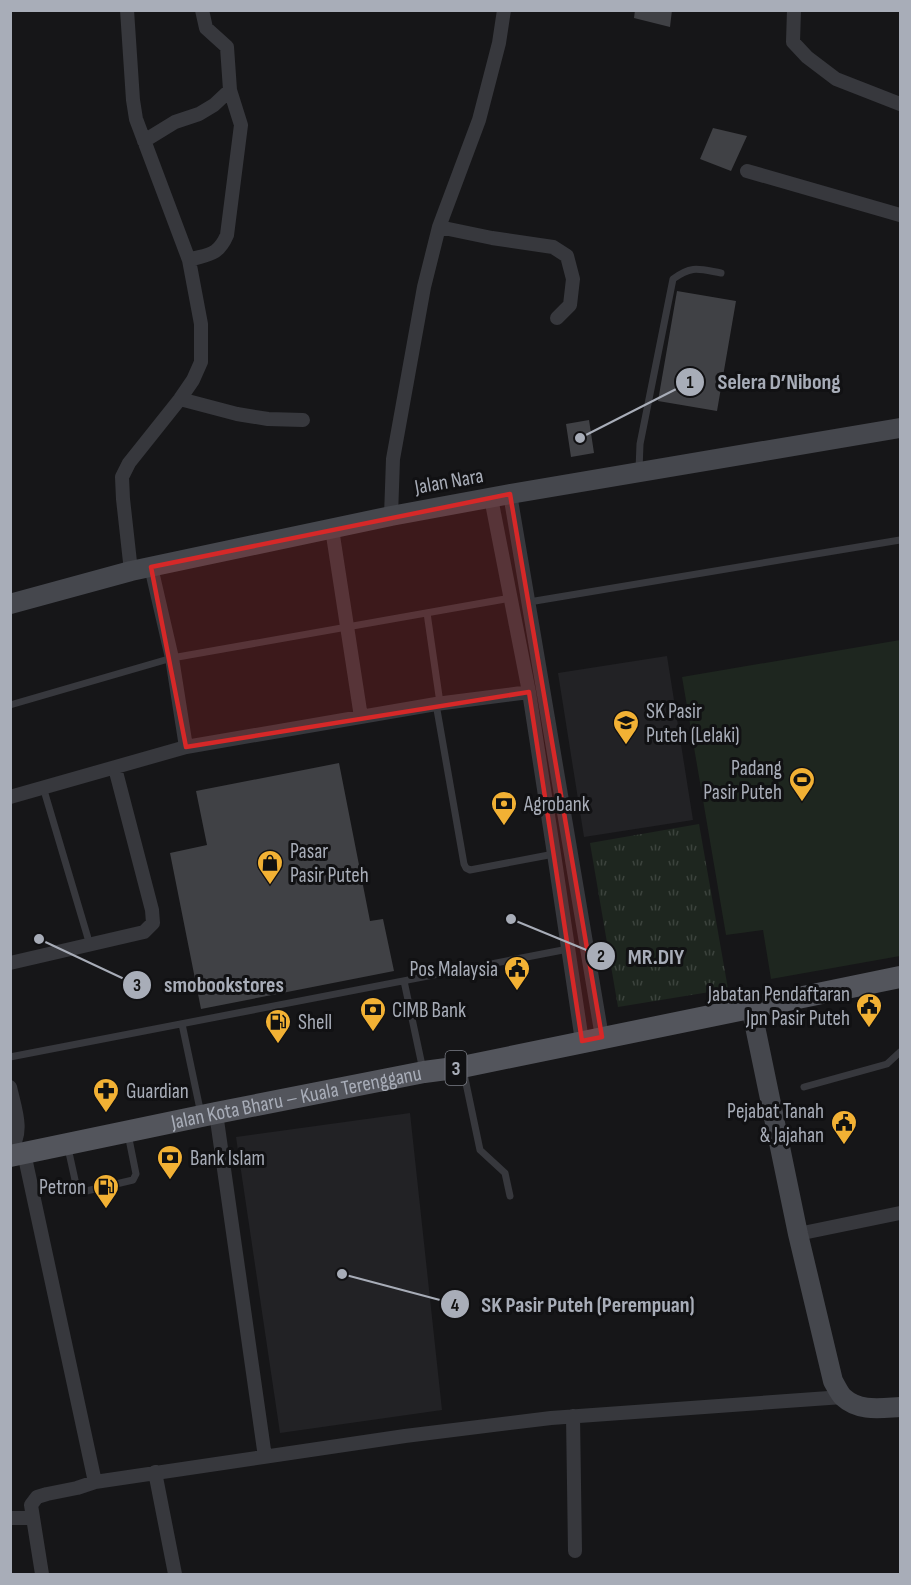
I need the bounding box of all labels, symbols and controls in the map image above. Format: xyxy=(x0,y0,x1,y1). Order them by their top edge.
callout: Selera D’Nibong xyxy=(675,362,853,402)
text: Selera D’Nibong xyxy=(717,369,841,396)
text: 1 xyxy=(686,372,694,393)
street label: Jalan Nara xyxy=(412,463,485,500)
place label: SK Pasir Puteh (Lelaki) xyxy=(646,699,740,748)
school or university icon: SK Pasir Puteh (Lelaki) xyxy=(611,708,641,746)
place label: Padang Pasir Puteh xyxy=(703,756,782,805)
sports icon: Padang Pasir Puteh xyxy=(787,765,817,803)
bank icon: Agrobank xyxy=(489,789,519,827)
place label: Agrobank xyxy=(523,792,590,817)
place label: Pasar Pasir Puteh xyxy=(290,839,369,888)
shop icon: Pasar Pasir Puteh xyxy=(255,848,285,886)
callout: MR.DIY xyxy=(586,936,697,976)
text: MR.DIY xyxy=(628,944,685,971)
text: 2 xyxy=(597,946,605,967)
public building icon: Pos Malaysia xyxy=(502,954,532,992)
place label: Pos Malaysia xyxy=(410,957,498,982)
callout: smobookstores xyxy=(122,965,296,1005)
text: smobookstores xyxy=(164,972,284,999)
text: 3 xyxy=(133,975,141,996)
place label: Jabatan Pendaftaran Jpn Pasir Puteh xyxy=(707,982,850,1031)
public building icon: Jabatan Pendaftaran Jpn Pasir Puteh xyxy=(854,991,884,1029)
bank icon: CIMB Bank xyxy=(358,995,388,1033)
place label: CIMB Bank xyxy=(392,998,466,1023)
fuel station icon: Shell xyxy=(263,1007,293,1045)
place label: Shell xyxy=(298,1010,332,1035)
road number: 3 xyxy=(446,1051,466,1085)
street label: Jalan Kota Bharu – Kuala Terengganu xyxy=(168,1061,423,1135)
pharmacy icon: Guardian xyxy=(91,1076,121,1114)
place label: Guardian xyxy=(126,1079,189,1104)
place label: Pejabat Tanah & Jajahan xyxy=(727,1099,824,1148)
public building icon: Pejabat Tanah & Jajahan xyxy=(829,1108,859,1146)
bank icon: Bank Islam xyxy=(155,1143,185,1181)
place label: Bank Islam xyxy=(190,1146,265,1171)
fuel station icon: Petron xyxy=(91,1172,121,1210)
place label: Petron xyxy=(39,1175,86,1200)
callout: SK Pasir Puteh (Perempuan) xyxy=(440,1284,707,1324)
text: SK Pasir Puteh (Perempuan) xyxy=(481,1292,695,1319)
text: 4 xyxy=(451,1295,460,1316)

